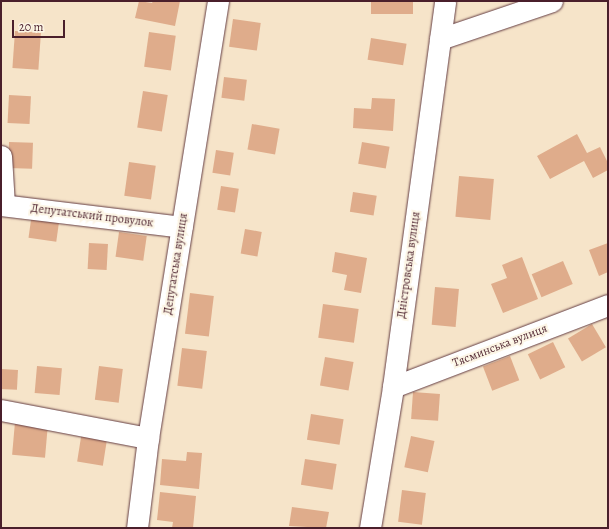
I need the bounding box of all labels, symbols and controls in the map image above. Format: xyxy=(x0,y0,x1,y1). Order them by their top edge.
scale bar xyxy=(14,12,67,38)
text: 20 m xyxy=(19,19,43,35)
street label: Депутатський провулок xyxy=(30,201,154,231)
street label: Дністровська вулиця xyxy=(394,211,424,319)
street label: Депутатська вулиця xyxy=(161,212,191,316)
street label: Тясминська вулиця xyxy=(451,321,549,371)

